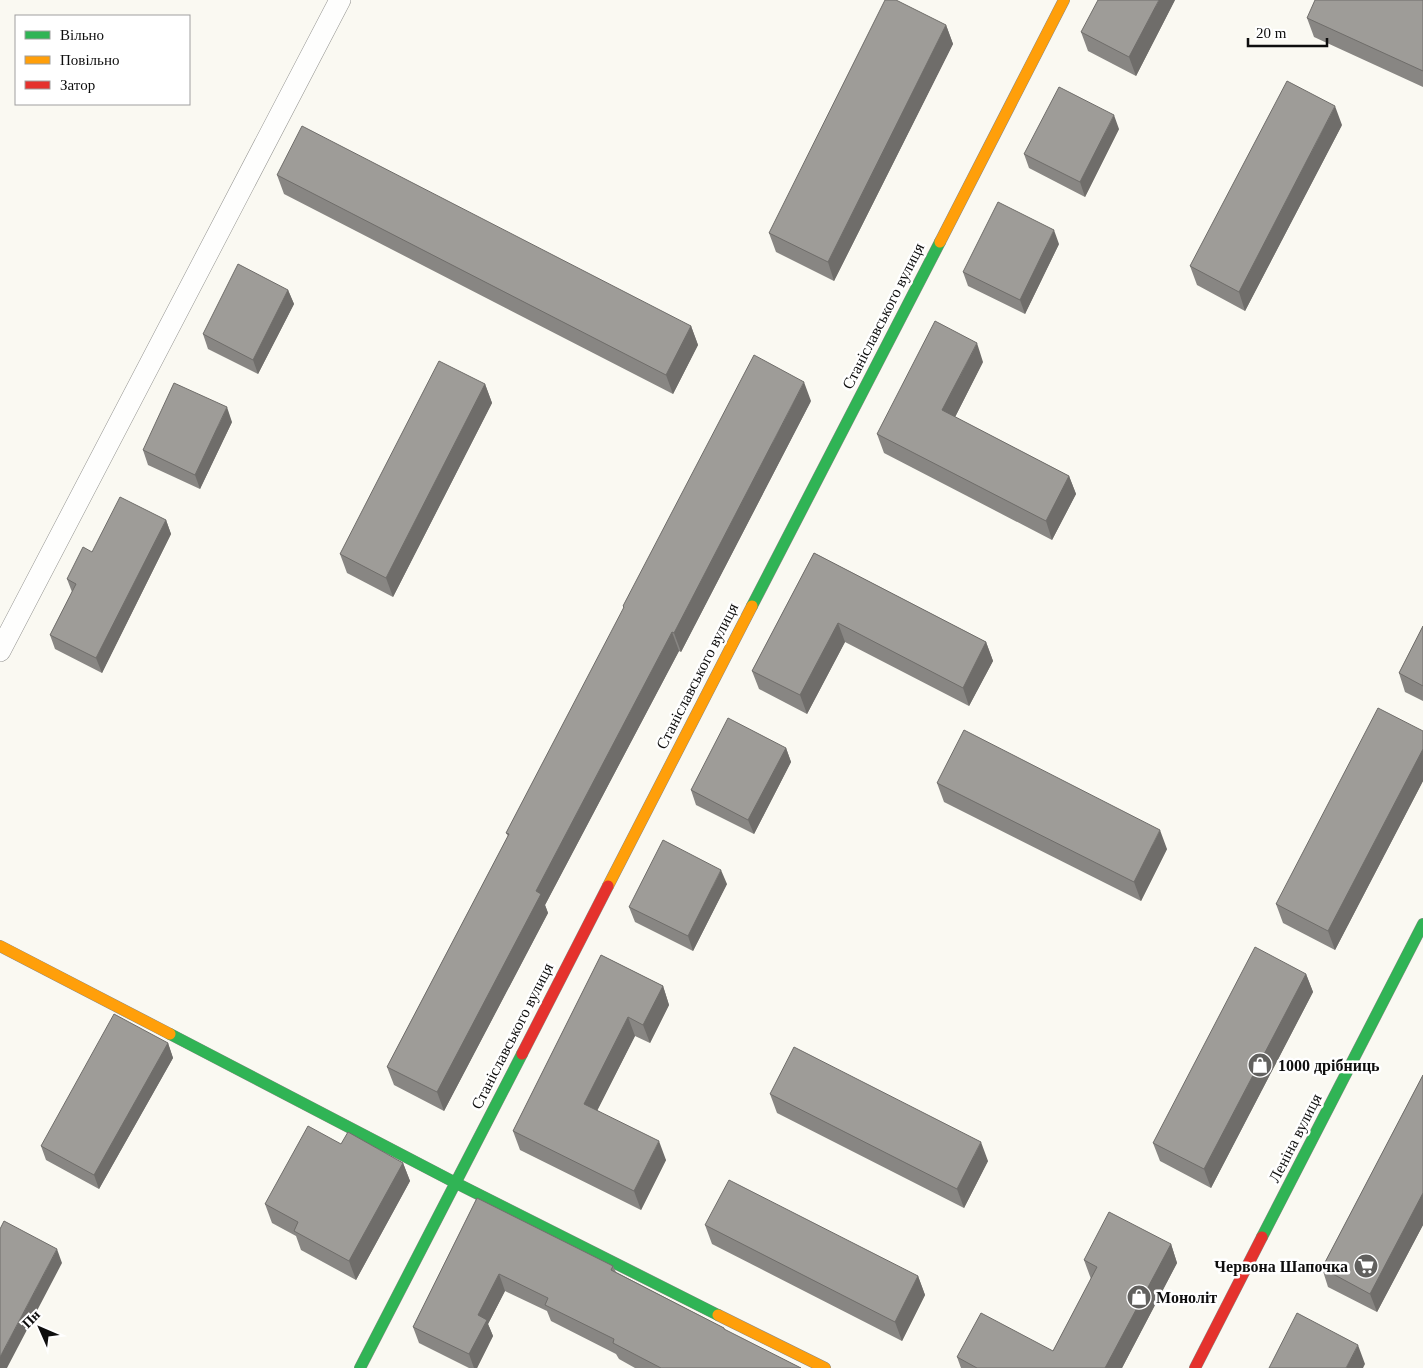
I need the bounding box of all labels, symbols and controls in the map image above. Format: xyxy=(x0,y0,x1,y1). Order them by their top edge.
legend xyxy=(15,15,190,105)
scale bar xyxy=(1248,15,1327,47)
text: 20 m xyxy=(1256,25,1287,41)
text: Вільно xyxy=(60,27,104,43)
text: Повільно xyxy=(60,52,119,68)
text: Затор xyxy=(60,77,95,93)
street label: Станіславського вулиця xyxy=(839,240,928,392)
street label: Станіславського вулиця xyxy=(653,600,742,752)
street label: Станіславського вулиця xyxy=(468,960,557,1112)
shop icon: 1000 дрібниць xyxy=(1247,1052,1273,1078)
place label: 1000 дрібниць xyxy=(1278,1057,1380,1075)
street label: Леніна вулиця xyxy=(1265,1090,1326,1186)
supermarket icon: Червона Шапочка xyxy=(1353,1253,1379,1279)
place label: Червона Шапочка xyxy=(1214,1258,1348,1276)
shop icon: Моноліт xyxy=(1126,1284,1152,1310)
place label: Моноліт xyxy=(1156,1289,1217,1306)
north arrow xyxy=(15,1303,65,1353)
text: Пн xyxy=(19,1307,43,1331)

